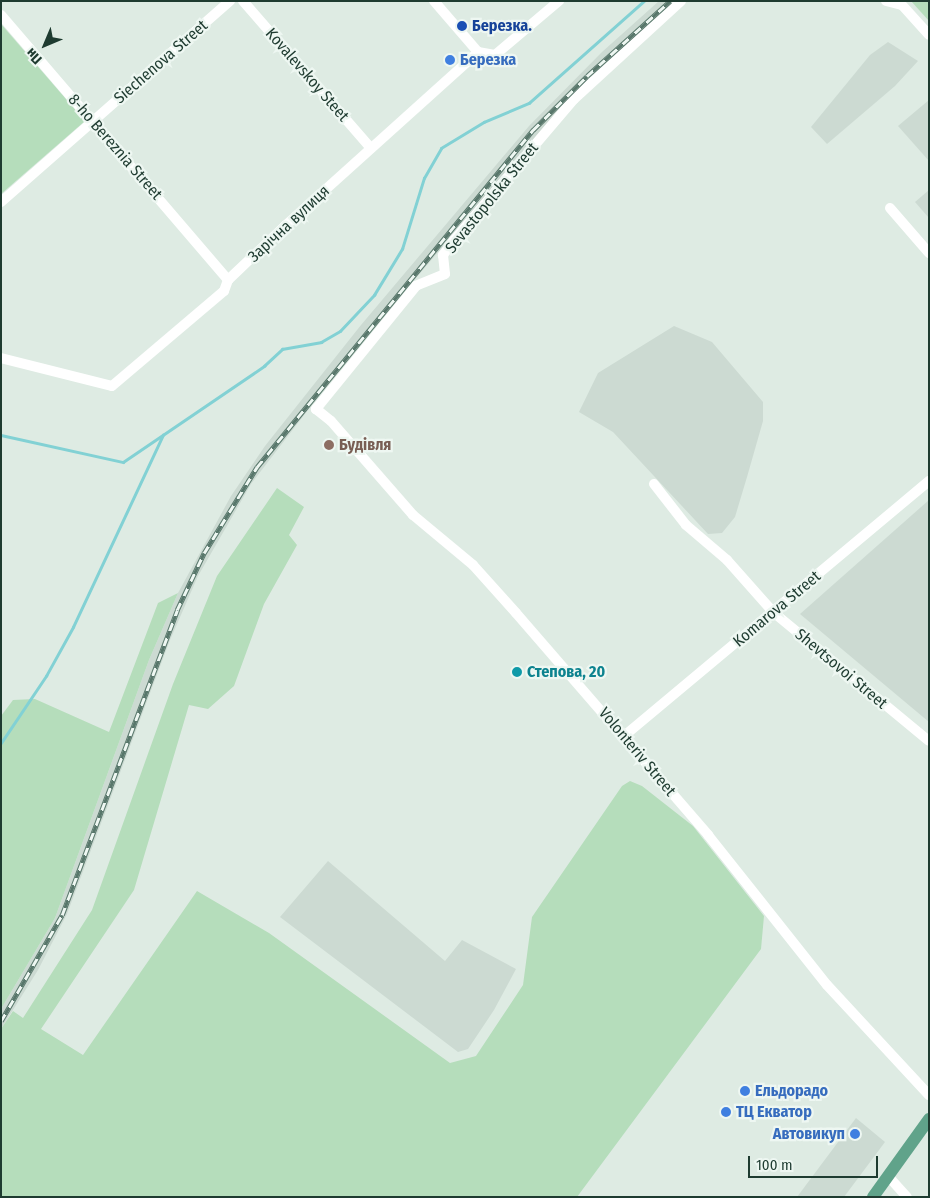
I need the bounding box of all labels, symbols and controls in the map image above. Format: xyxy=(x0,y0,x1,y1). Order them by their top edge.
street label: Siechenova Street xyxy=(110,16,212,108)
place label: Березка. xyxy=(472,16,532,36)
north arrow xyxy=(20,20,70,70)
marker: Березка. xyxy=(456,20,468,32)
street label: Kovalevskoy Steet xyxy=(261,24,353,126)
text: Пн xyxy=(22,44,46,68)
place label: Березка xyxy=(460,50,516,70)
marker: Березка xyxy=(444,54,456,66)
street label: 8-ho Bereznia Street xyxy=(64,90,166,204)
street label: Sevastopolska Street xyxy=(441,139,543,257)
street label: Зарічна вулиця xyxy=(244,182,334,266)
place label: Будівля xyxy=(339,435,391,455)
marker: Будівля xyxy=(323,439,335,451)
street label: Komarova Street xyxy=(729,567,825,651)
street label: Shevtsovoi Street xyxy=(791,625,891,713)
place label: Степова, 20 xyxy=(527,662,605,682)
marker: Степова, 20 xyxy=(511,666,523,678)
street label: Volonteriv Street xyxy=(594,704,680,800)
place label: Ельдорадо xyxy=(755,1081,828,1101)
marker: Ельдорадо xyxy=(739,1085,751,1097)
place label: ТЦ Екватор xyxy=(736,1102,812,1122)
marker: ТЦ Екватор xyxy=(720,1106,732,1118)
place label: Автовикуп xyxy=(773,1124,845,1144)
marker: Автовикуп xyxy=(849,1128,861,1140)
scale bar xyxy=(750,1146,880,1178)
text: 100 m xyxy=(756,1156,793,1174)

